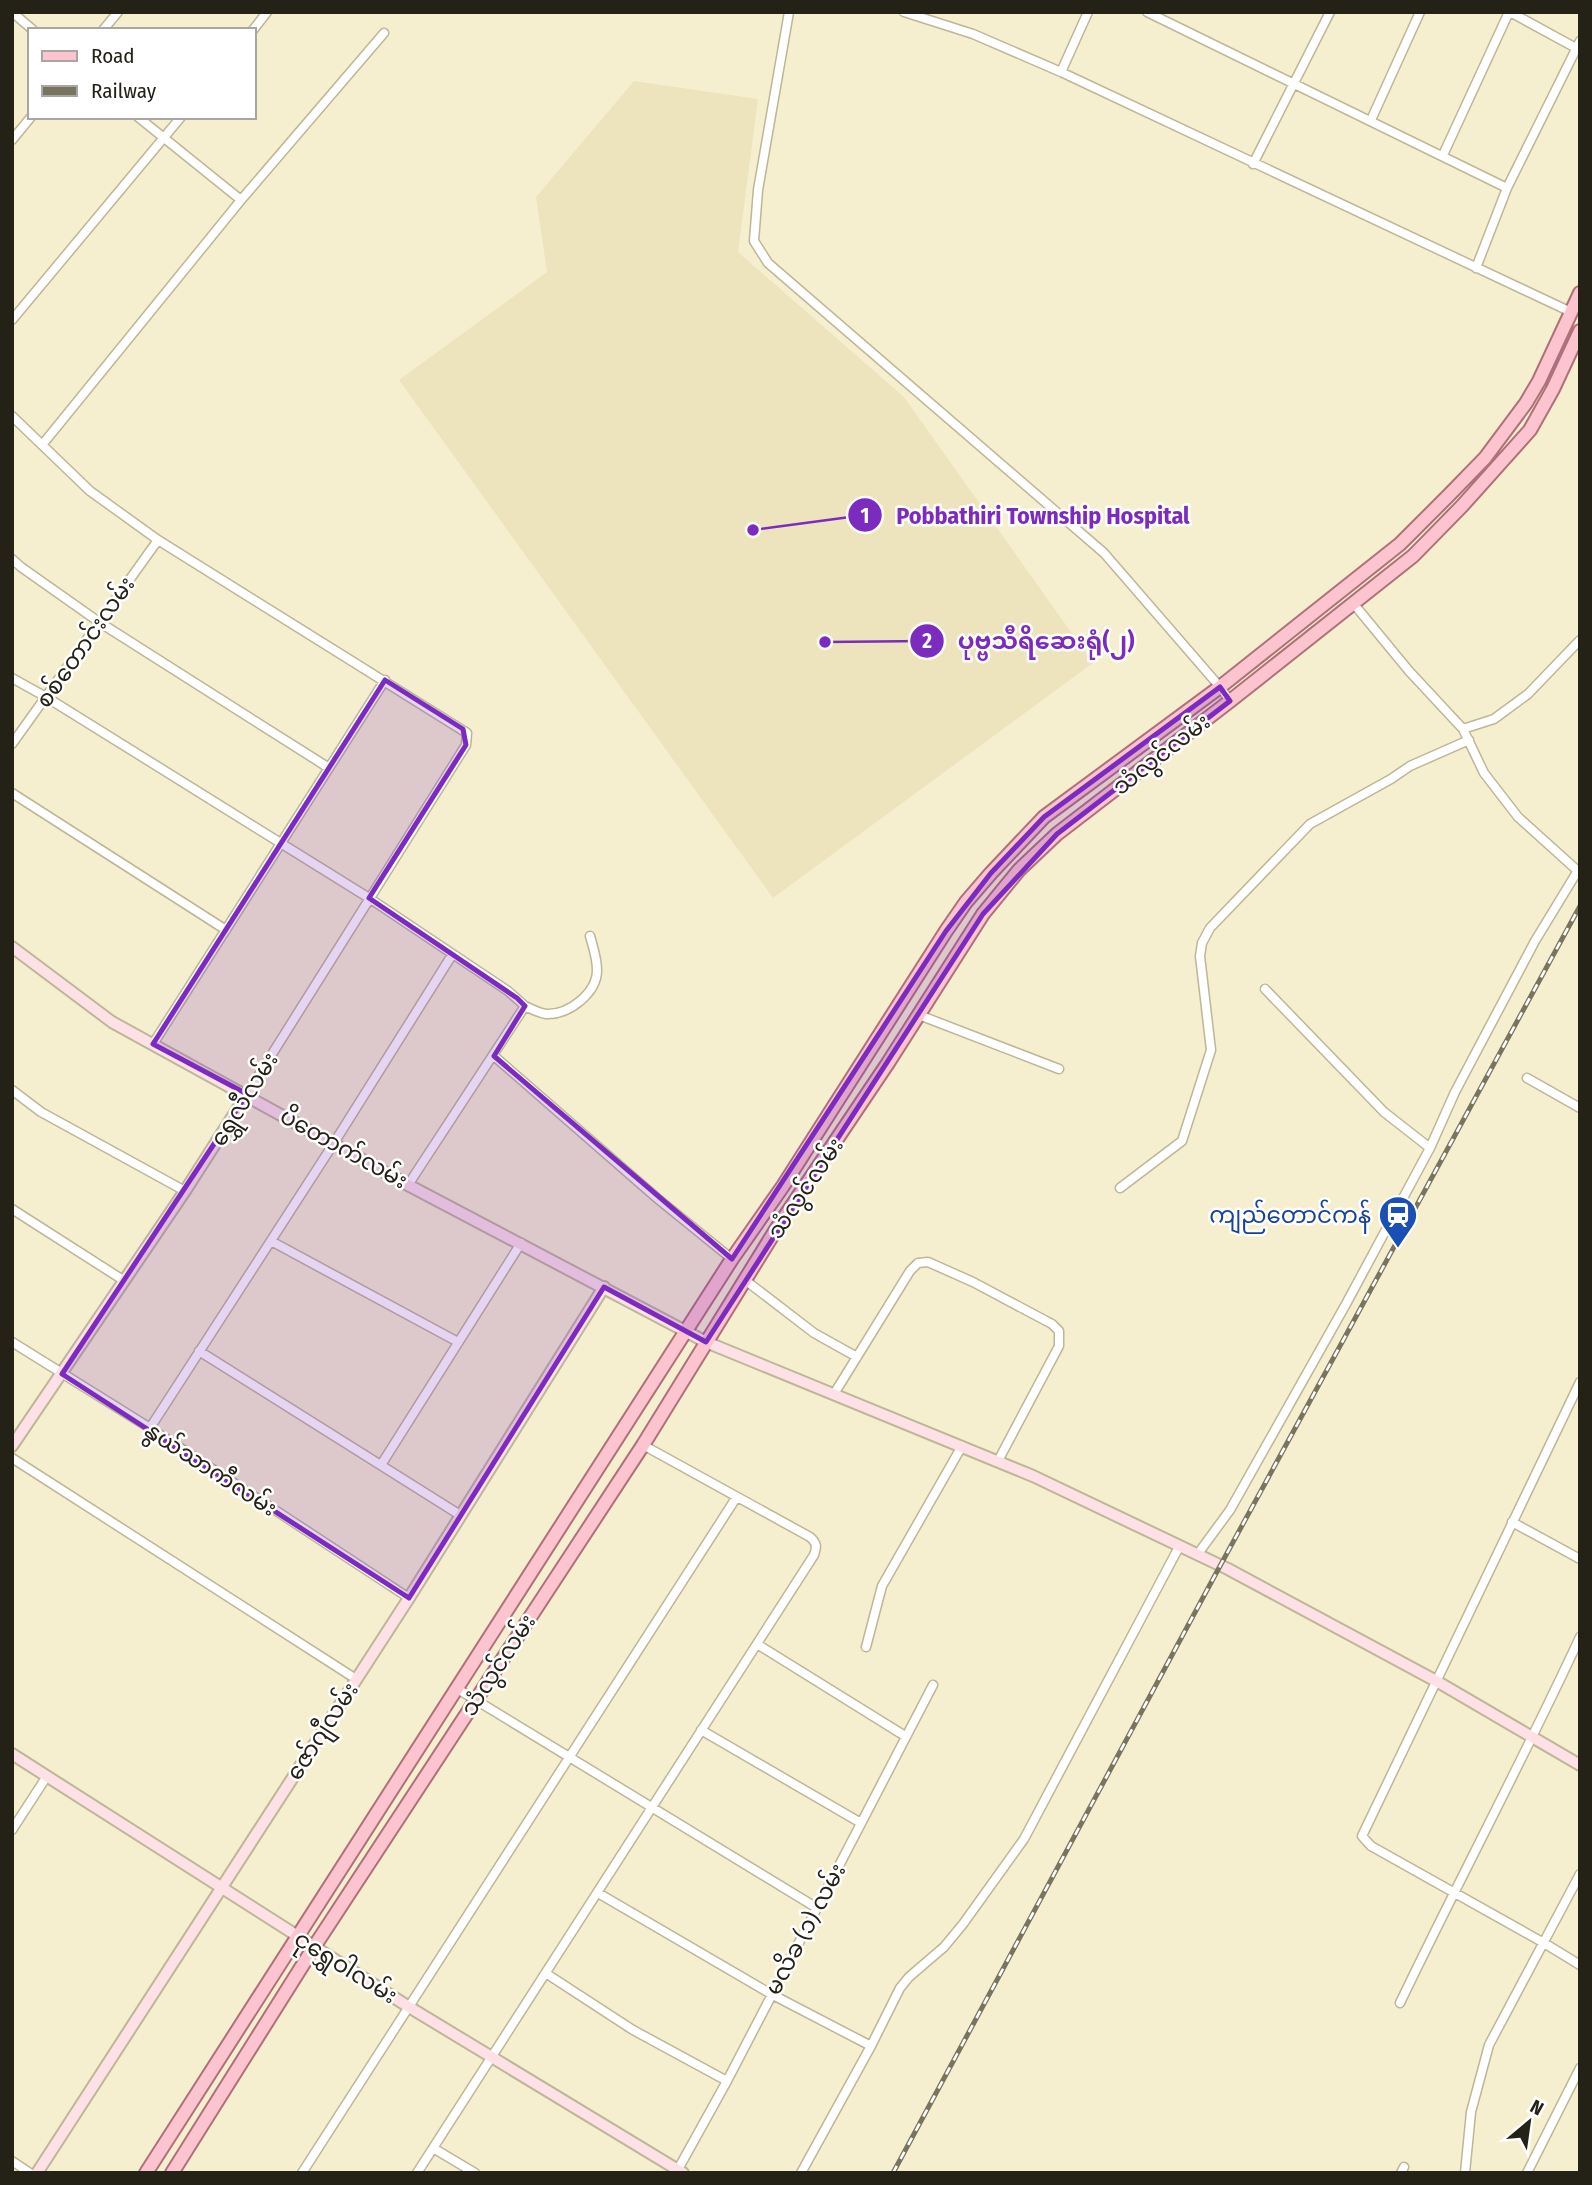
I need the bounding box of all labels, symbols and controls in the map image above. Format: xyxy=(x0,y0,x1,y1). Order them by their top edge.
legend xyxy=(28,28,256,119)
text: Road xyxy=(91,43,135,69)
text: Railway xyxy=(91,78,157,104)
callout: Pobbathiri Township Hospital xyxy=(848,493,1204,538)
text: Pobbathiri Township Hospital xyxy=(896,502,1190,530)
text: 1 xyxy=(861,503,869,529)
street label: စစ်တောင်းလမ်း xyxy=(28,570,141,713)
callout: ပုဗ္ဗသီရိဆေးရုံ(၂) xyxy=(909,618,1149,663)
text: ပုဗ္ဗသီရိဆေးရုံ(၂) xyxy=(958,625,1134,661)
text: 2 xyxy=(921,628,932,654)
street label: သံလွင်လမ်း xyxy=(1105,706,1218,804)
street label: ရွှေလီလမ်း xyxy=(203,1046,288,1154)
street label: ပိတောက်လမ်း xyxy=(275,1100,414,1195)
street label: သံလွင်လမ်း xyxy=(759,1131,852,1246)
station icon: ကျည်တောင်ကန် xyxy=(1377,1194,1419,1249)
place label: ကျည်တောင်ကန် xyxy=(1209,1199,1371,1234)
street label: နွယ်သာကီလမ်း xyxy=(137,1414,283,1525)
street label: သံလွင်လမ်း xyxy=(453,1608,545,1724)
street label: ဇော်ဂျီလမ်း xyxy=(278,1676,368,1788)
street label: မလိခ (၁) လမ်း xyxy=(757,1857,851,2000)
street label: ငုရွှေဝါလမ်း xyxy=(287,1923,404,2014)
north arrow xyxy=(1494,2087,1564,2157)
text: N xyxy=(1526,2095,1548,2120)

